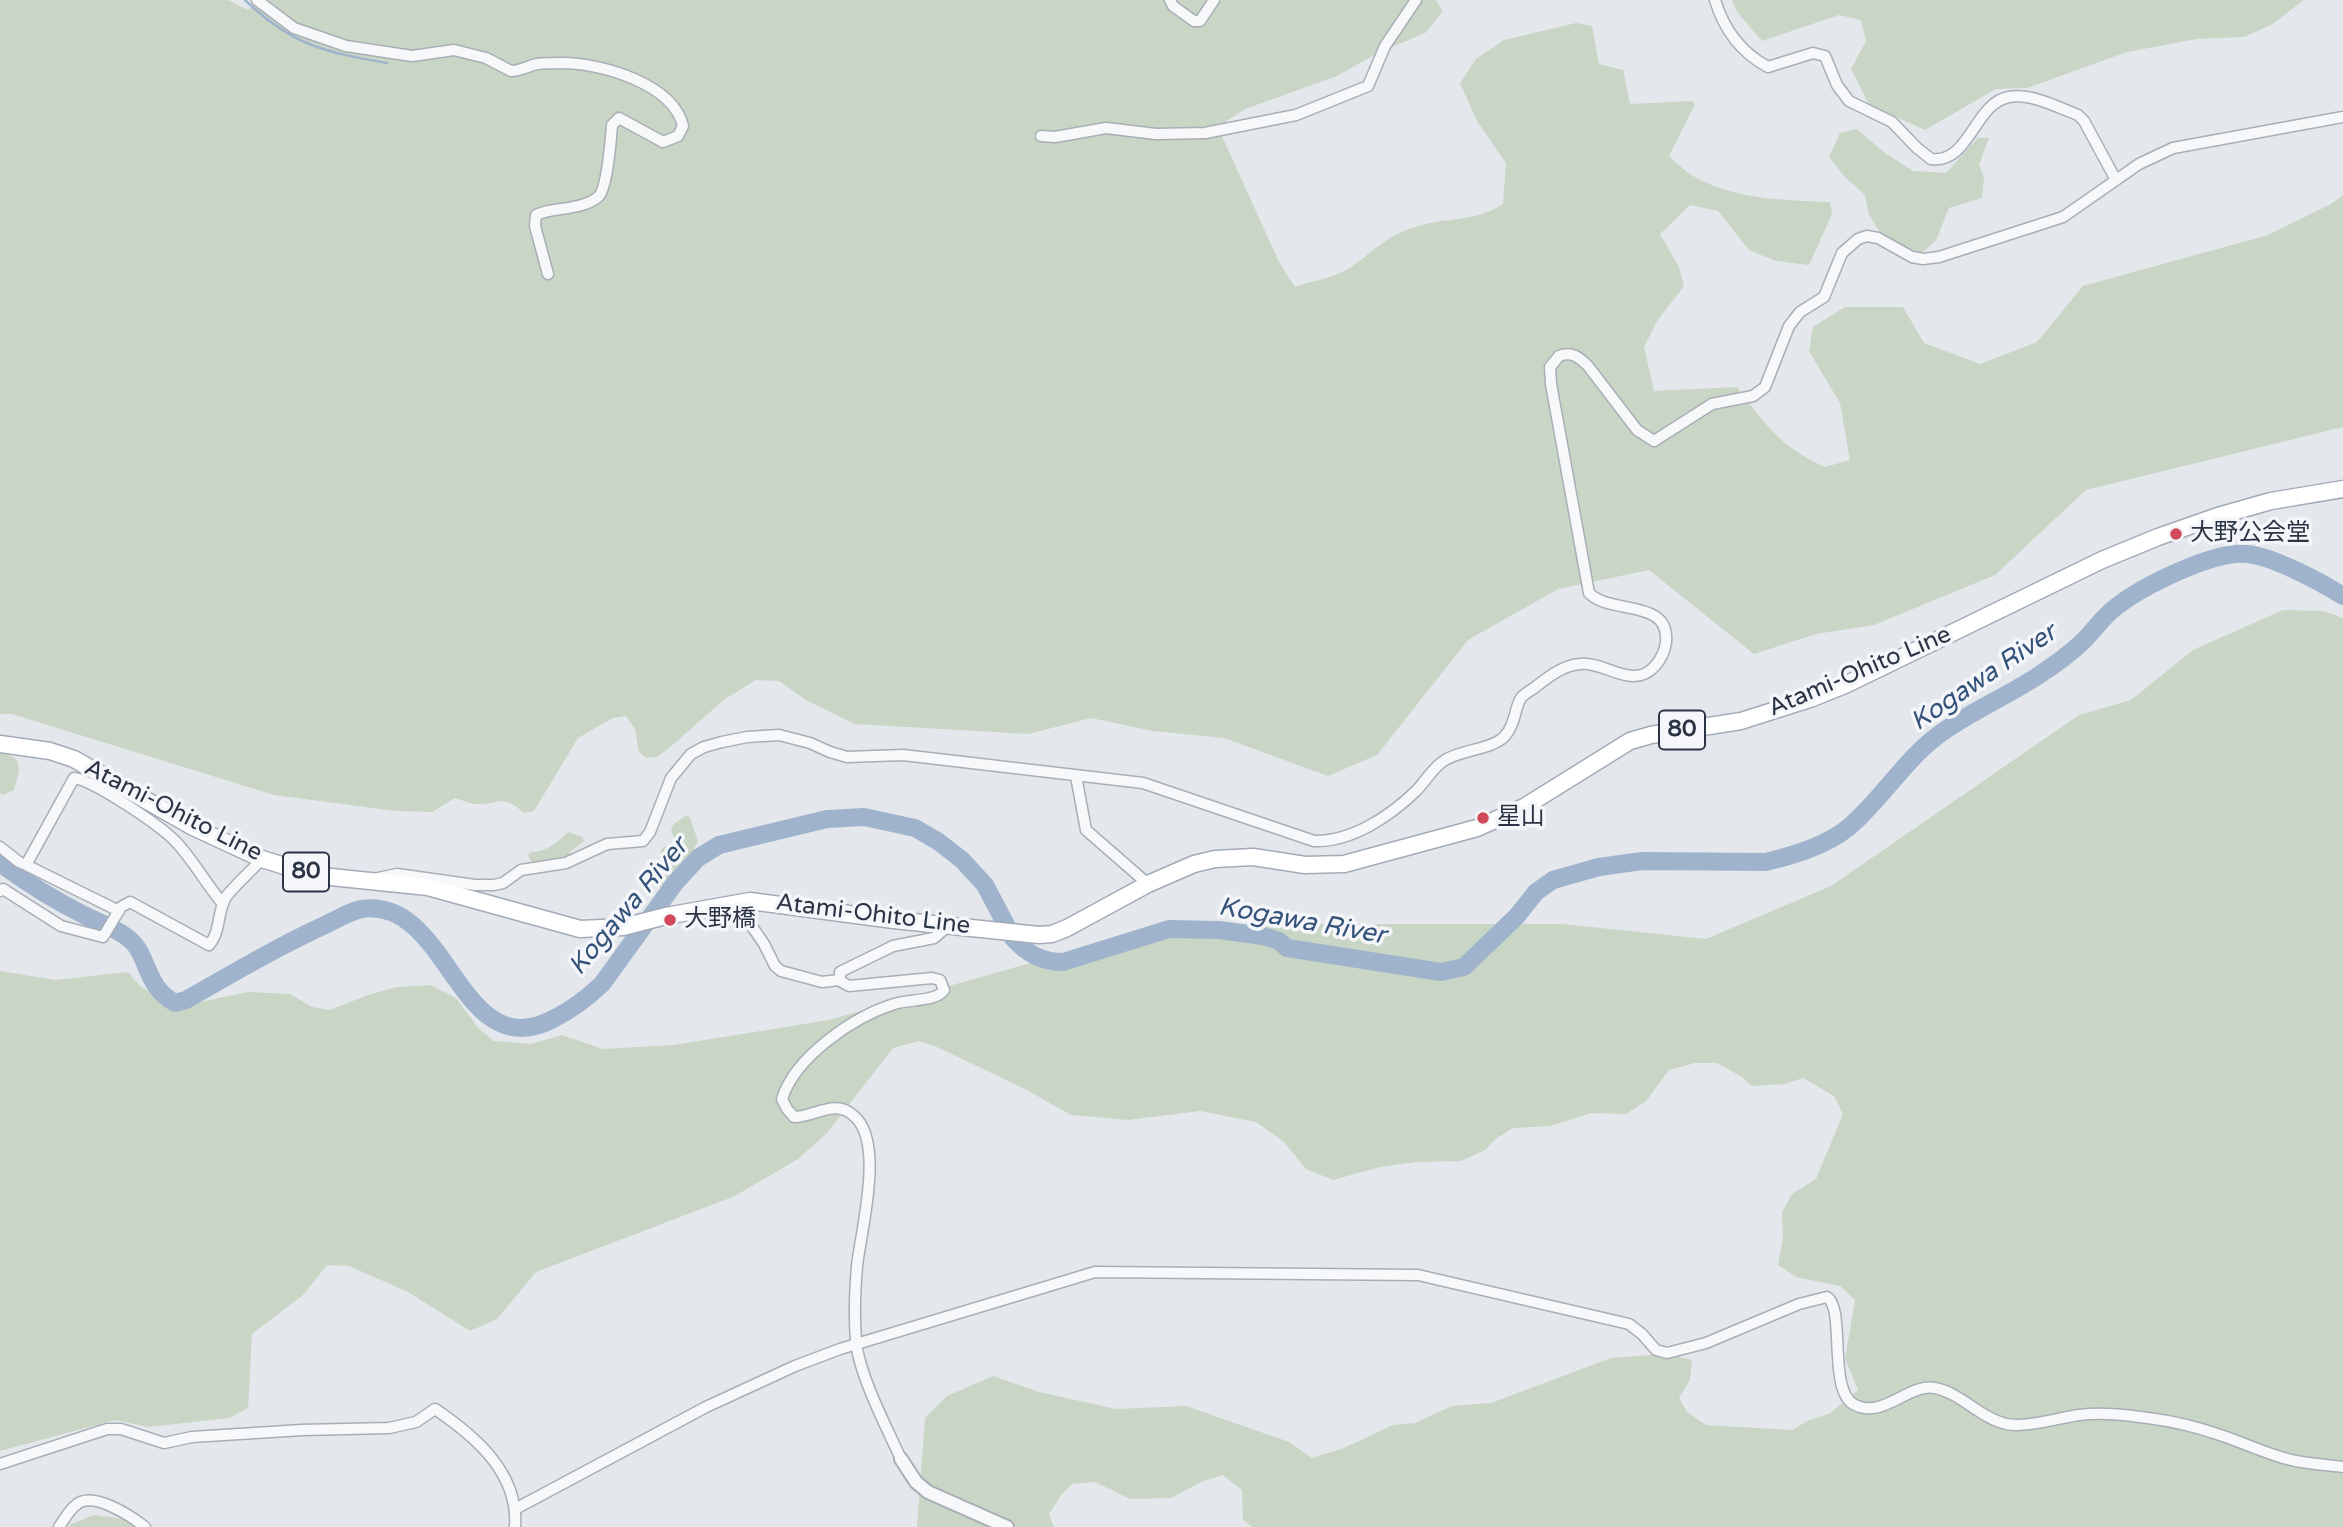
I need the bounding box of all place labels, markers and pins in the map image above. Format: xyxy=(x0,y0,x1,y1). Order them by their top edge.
place label: 大野公会堂 xyxy=(2190,520,2310,548)
marker: 大野公会堂 xyxy=(2168,526,2184,542)
place label: 星山 xyxy=(1497,804,1545,832)
marker: 星山 xyxy=(1475,810,1491,826)
place label: 大野橋 xyxy=(684,906,756,934)
marker: 大野橋 xyxy=(662,912,678,928)

